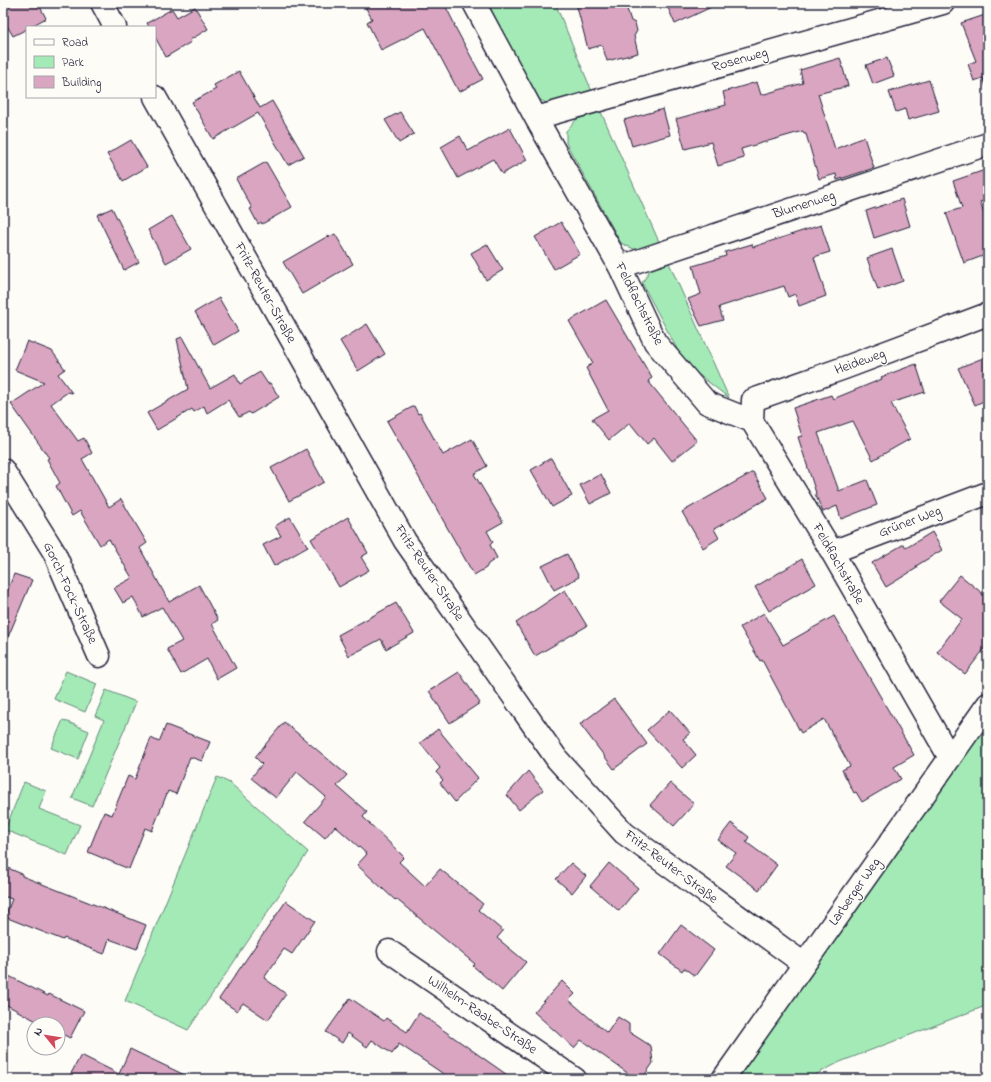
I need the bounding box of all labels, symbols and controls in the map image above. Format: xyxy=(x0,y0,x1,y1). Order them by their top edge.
legend xyxy=(26,26,156,98)
text: Road xyxy=(62,34,88,52)
street label: Rosenweg xyxy=(710,42,771,79)
text: Park xyxy=(62,54,84,72)
text: Building xyxy=(61,74,101,93)
street label: Blumenweg xyxy=(769,185,838,226)
street label: Fritz-Reuter-Straße xyxy=(228,238,302,348)
street label: Feldflachstraße xyxy=(609,258,669,350)
street label: Heideweg xyxy=(832,343,889,382)
street label: Grüner Weg xyxy=(876,500,945,544)
street label: Feldflachstraße xyxy=(806,519,870,609)
street label: Fritz-Reuter-Straße xyxy=(388,520,470,626)
street label: Gorch-Fock-Straße xyxy=(37,539,103,648)
street label: Fritz-Reuter-Straße xyxy=(619,824,723,910)
street label: Larberger Weg xyxy=(824,854,887,931)
street label: Wilhelm-Raabe-Straße xyxy=(423,970,542,1060)
north arrow xyxy=(26,1016,66,1056)
text: N xyxy=(29,1024,47,1039)

